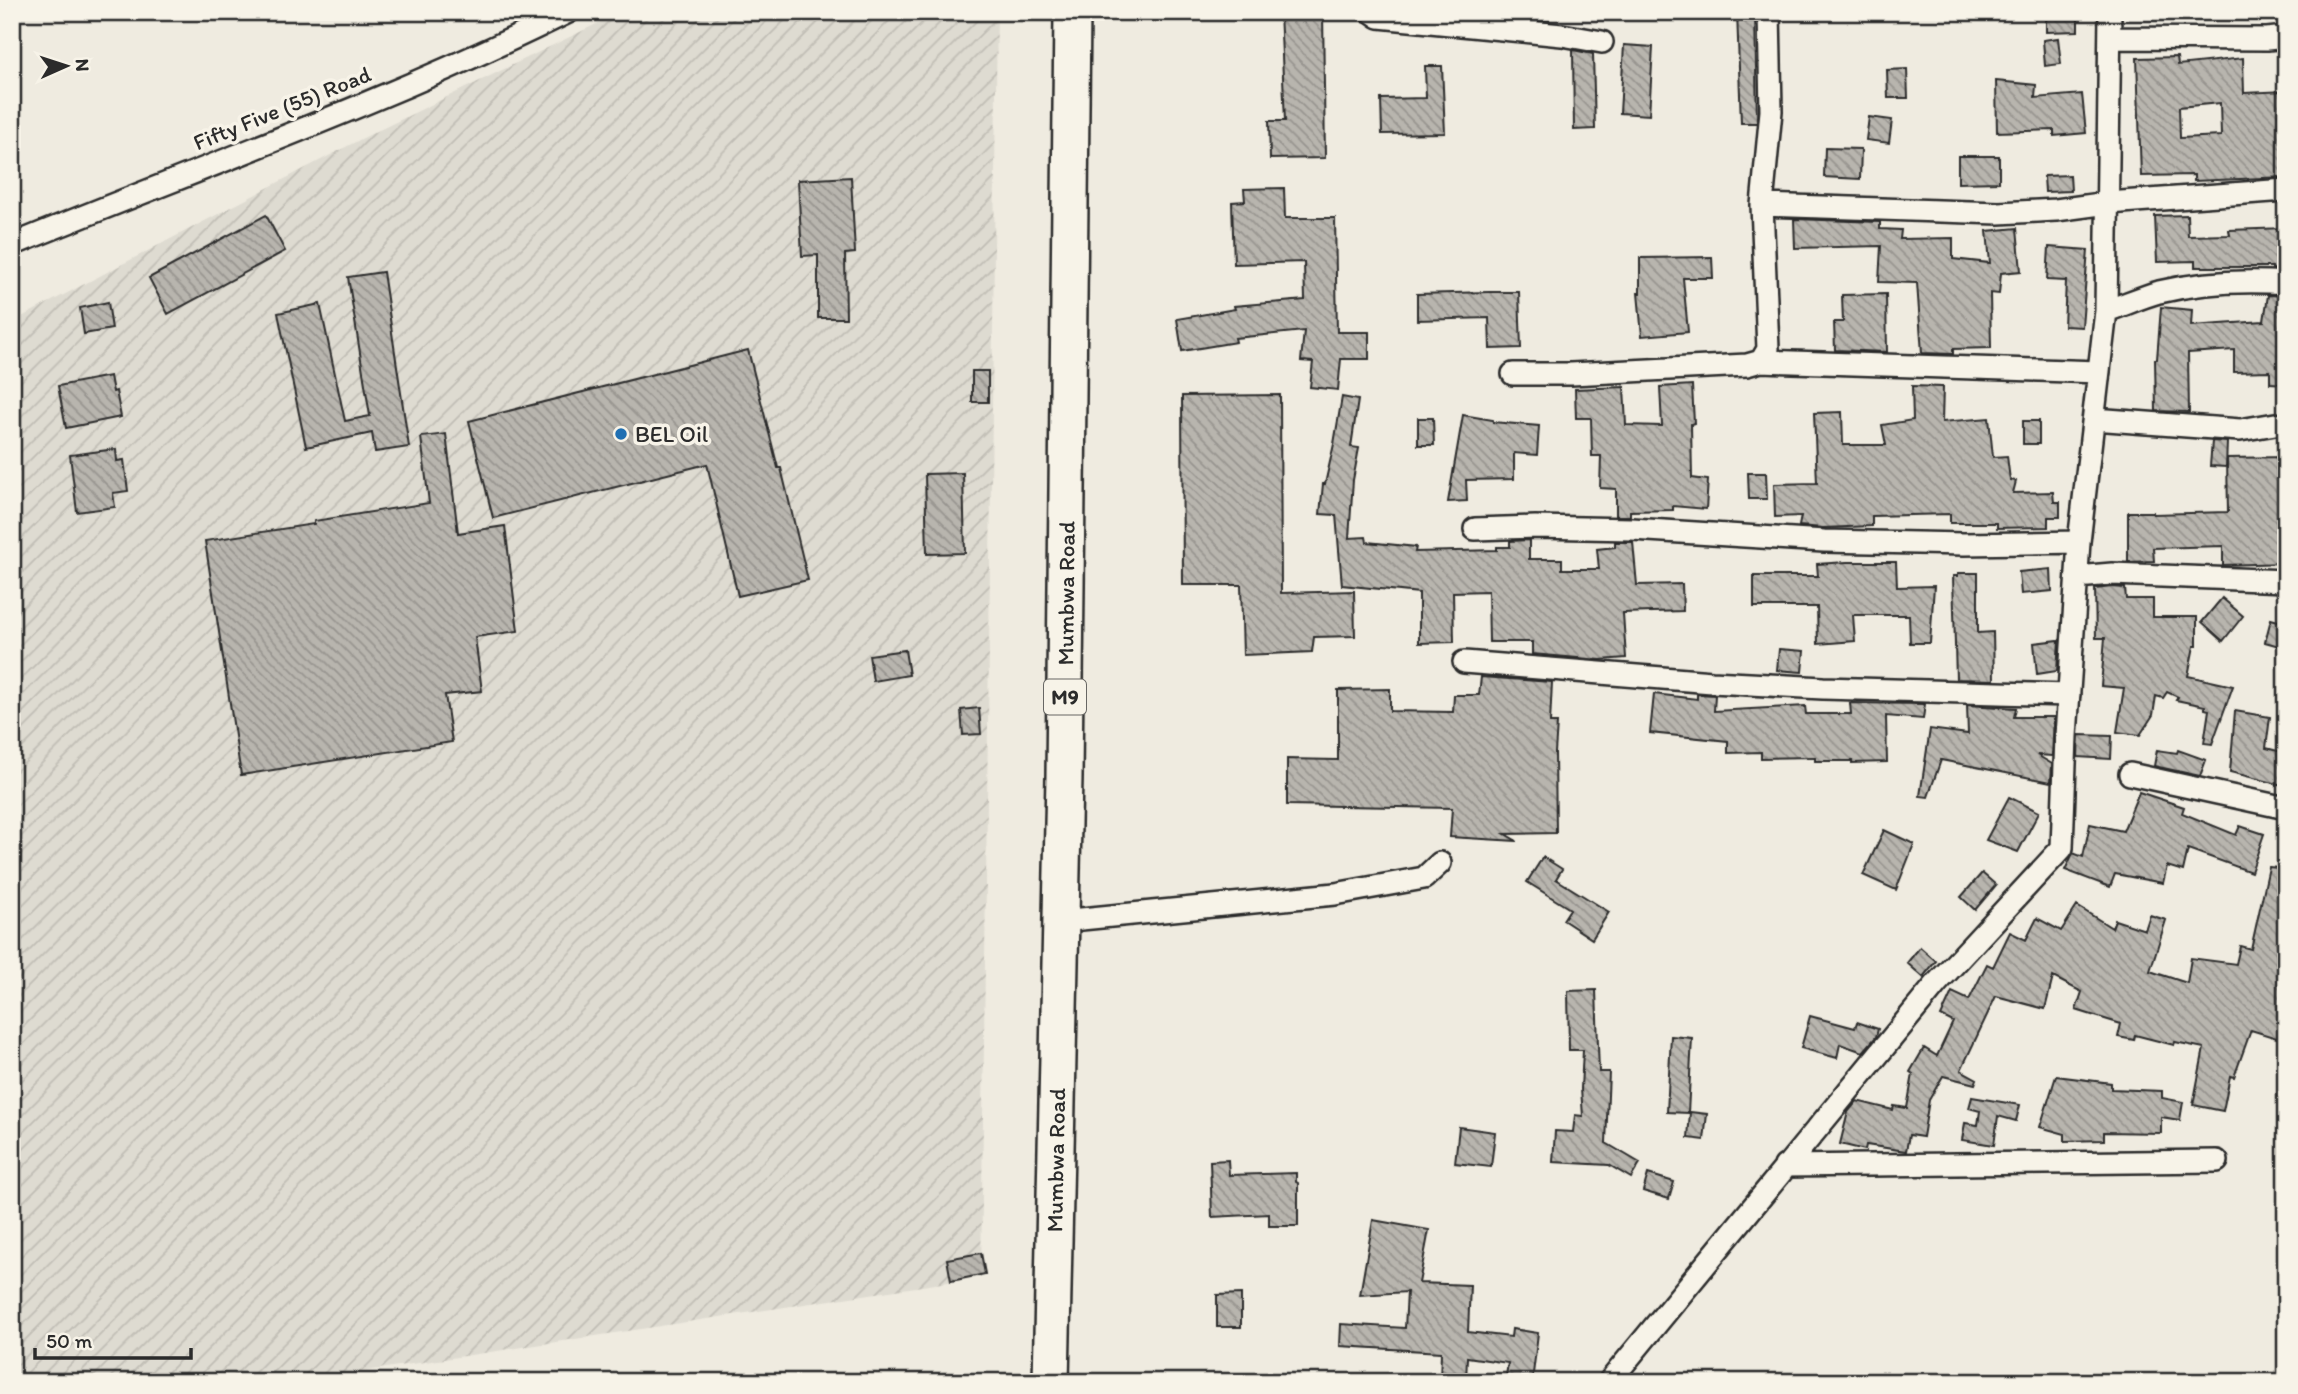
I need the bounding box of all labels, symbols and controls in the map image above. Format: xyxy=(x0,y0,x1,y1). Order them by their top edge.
north arrow xyxy=(32,32,102,102)
text: N xyxy=(71,58,94,72)
street label: Fifty Five (55) Road xyxy=(189,59,375,156)
place label: BEL Oil xyxy=(635,420,709,448)
marker: BEL Oil xyxy=(613,426,629,442)
street label: Mumbwa Road xyxy=(1051,520,1081,666)
road number: M9 xyxy=(1044,680,1086,714)
street label: Mumbwa Road xyxy=(1040,1087,1071,1233)
scale bar xyxy=(35,1317,191,1361)
text: 50 m xyxy=(46,1328,93,1353)

